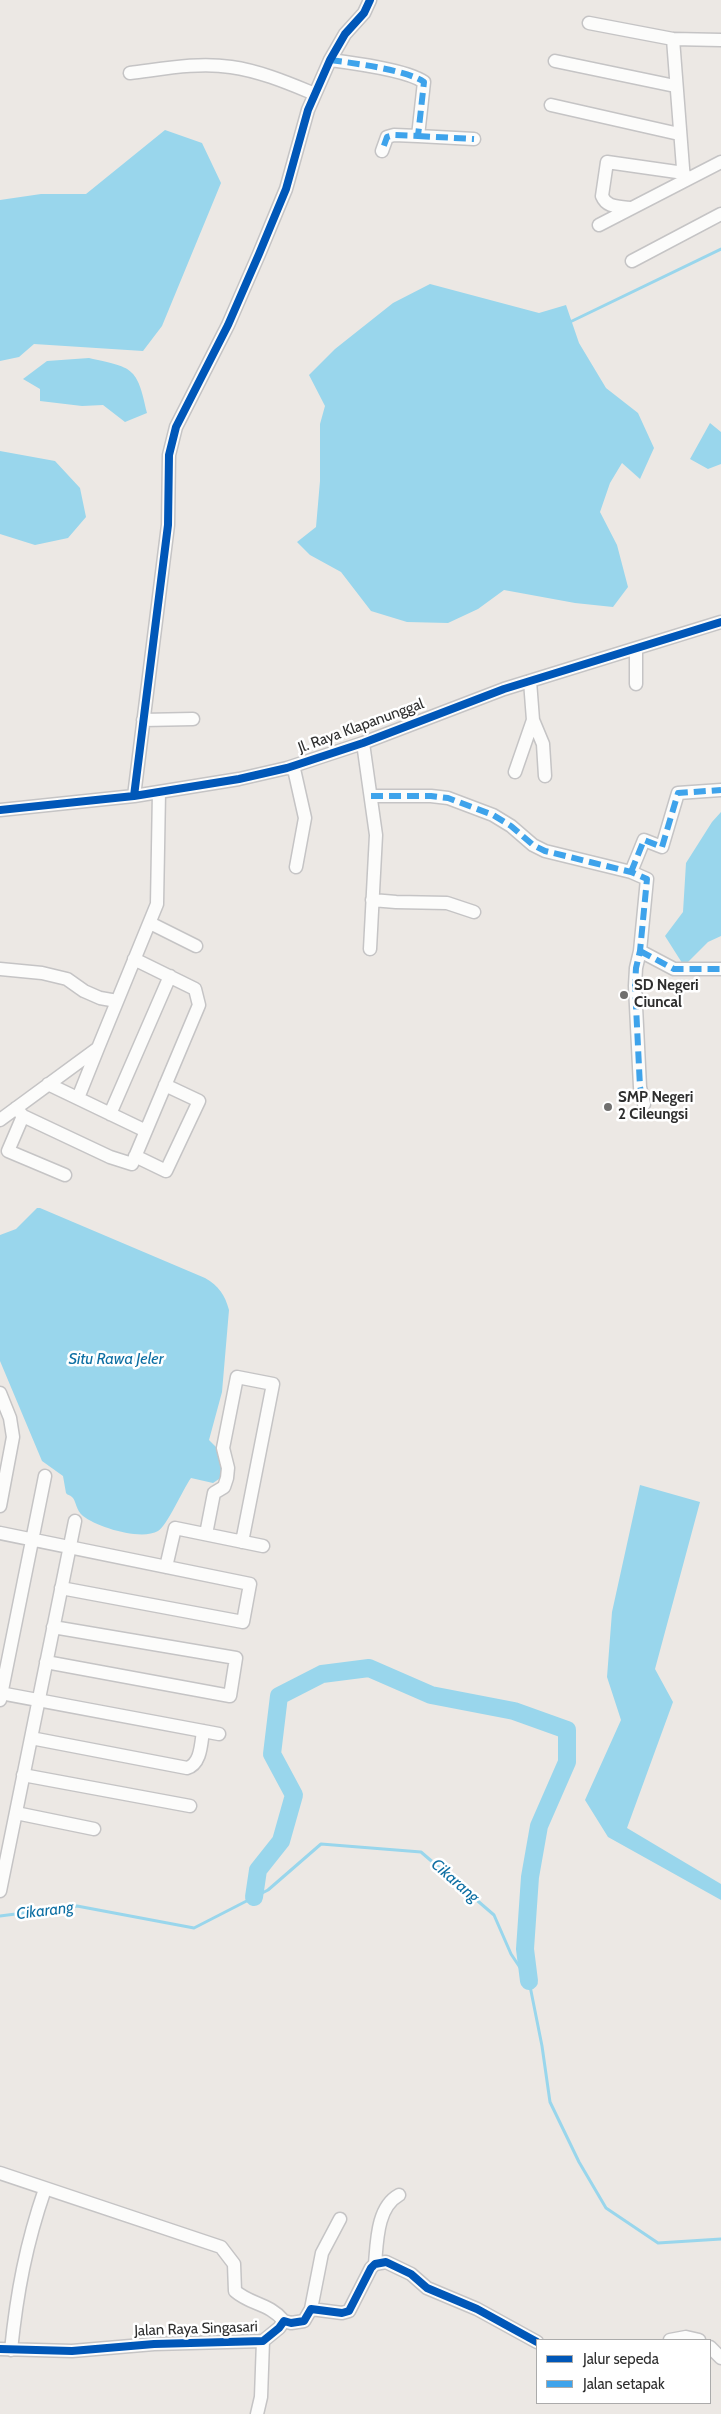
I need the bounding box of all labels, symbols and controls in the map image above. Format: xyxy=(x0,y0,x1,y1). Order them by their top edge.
street label: Jl. Raya Klapanunggal xyxy=(296,695,426,757)
place label: SD Negeri Ciuncal xyxy=(634,977,699,1012)
marker: SD Negeri Ciuncal xyxy=(618,989,630,1001)
place label: SMP Negeri 2 Cileungsi xyxy=(618,1089,693,1124)
marker: SMP Negeri 2 Cileungsi xyxy=(602,1101,614,1113)
water label: Situ Rawa Jeler xyxy=(68,1349,164,1369)
water label: Cikarang xyxy=(427,1855,483,1907)
water label: Cikarang xyxy=(15,1898,75,1924)
street label: Jalan Raya Singasari xyxy=(134,2318,258,2340)
legend xyxy=(536,2339,711,2404)
text: Jalur sepeda xyxy=(583,2350,659,2368)
text: Jalan setapak xyxy=(583,2375,665,2393)

